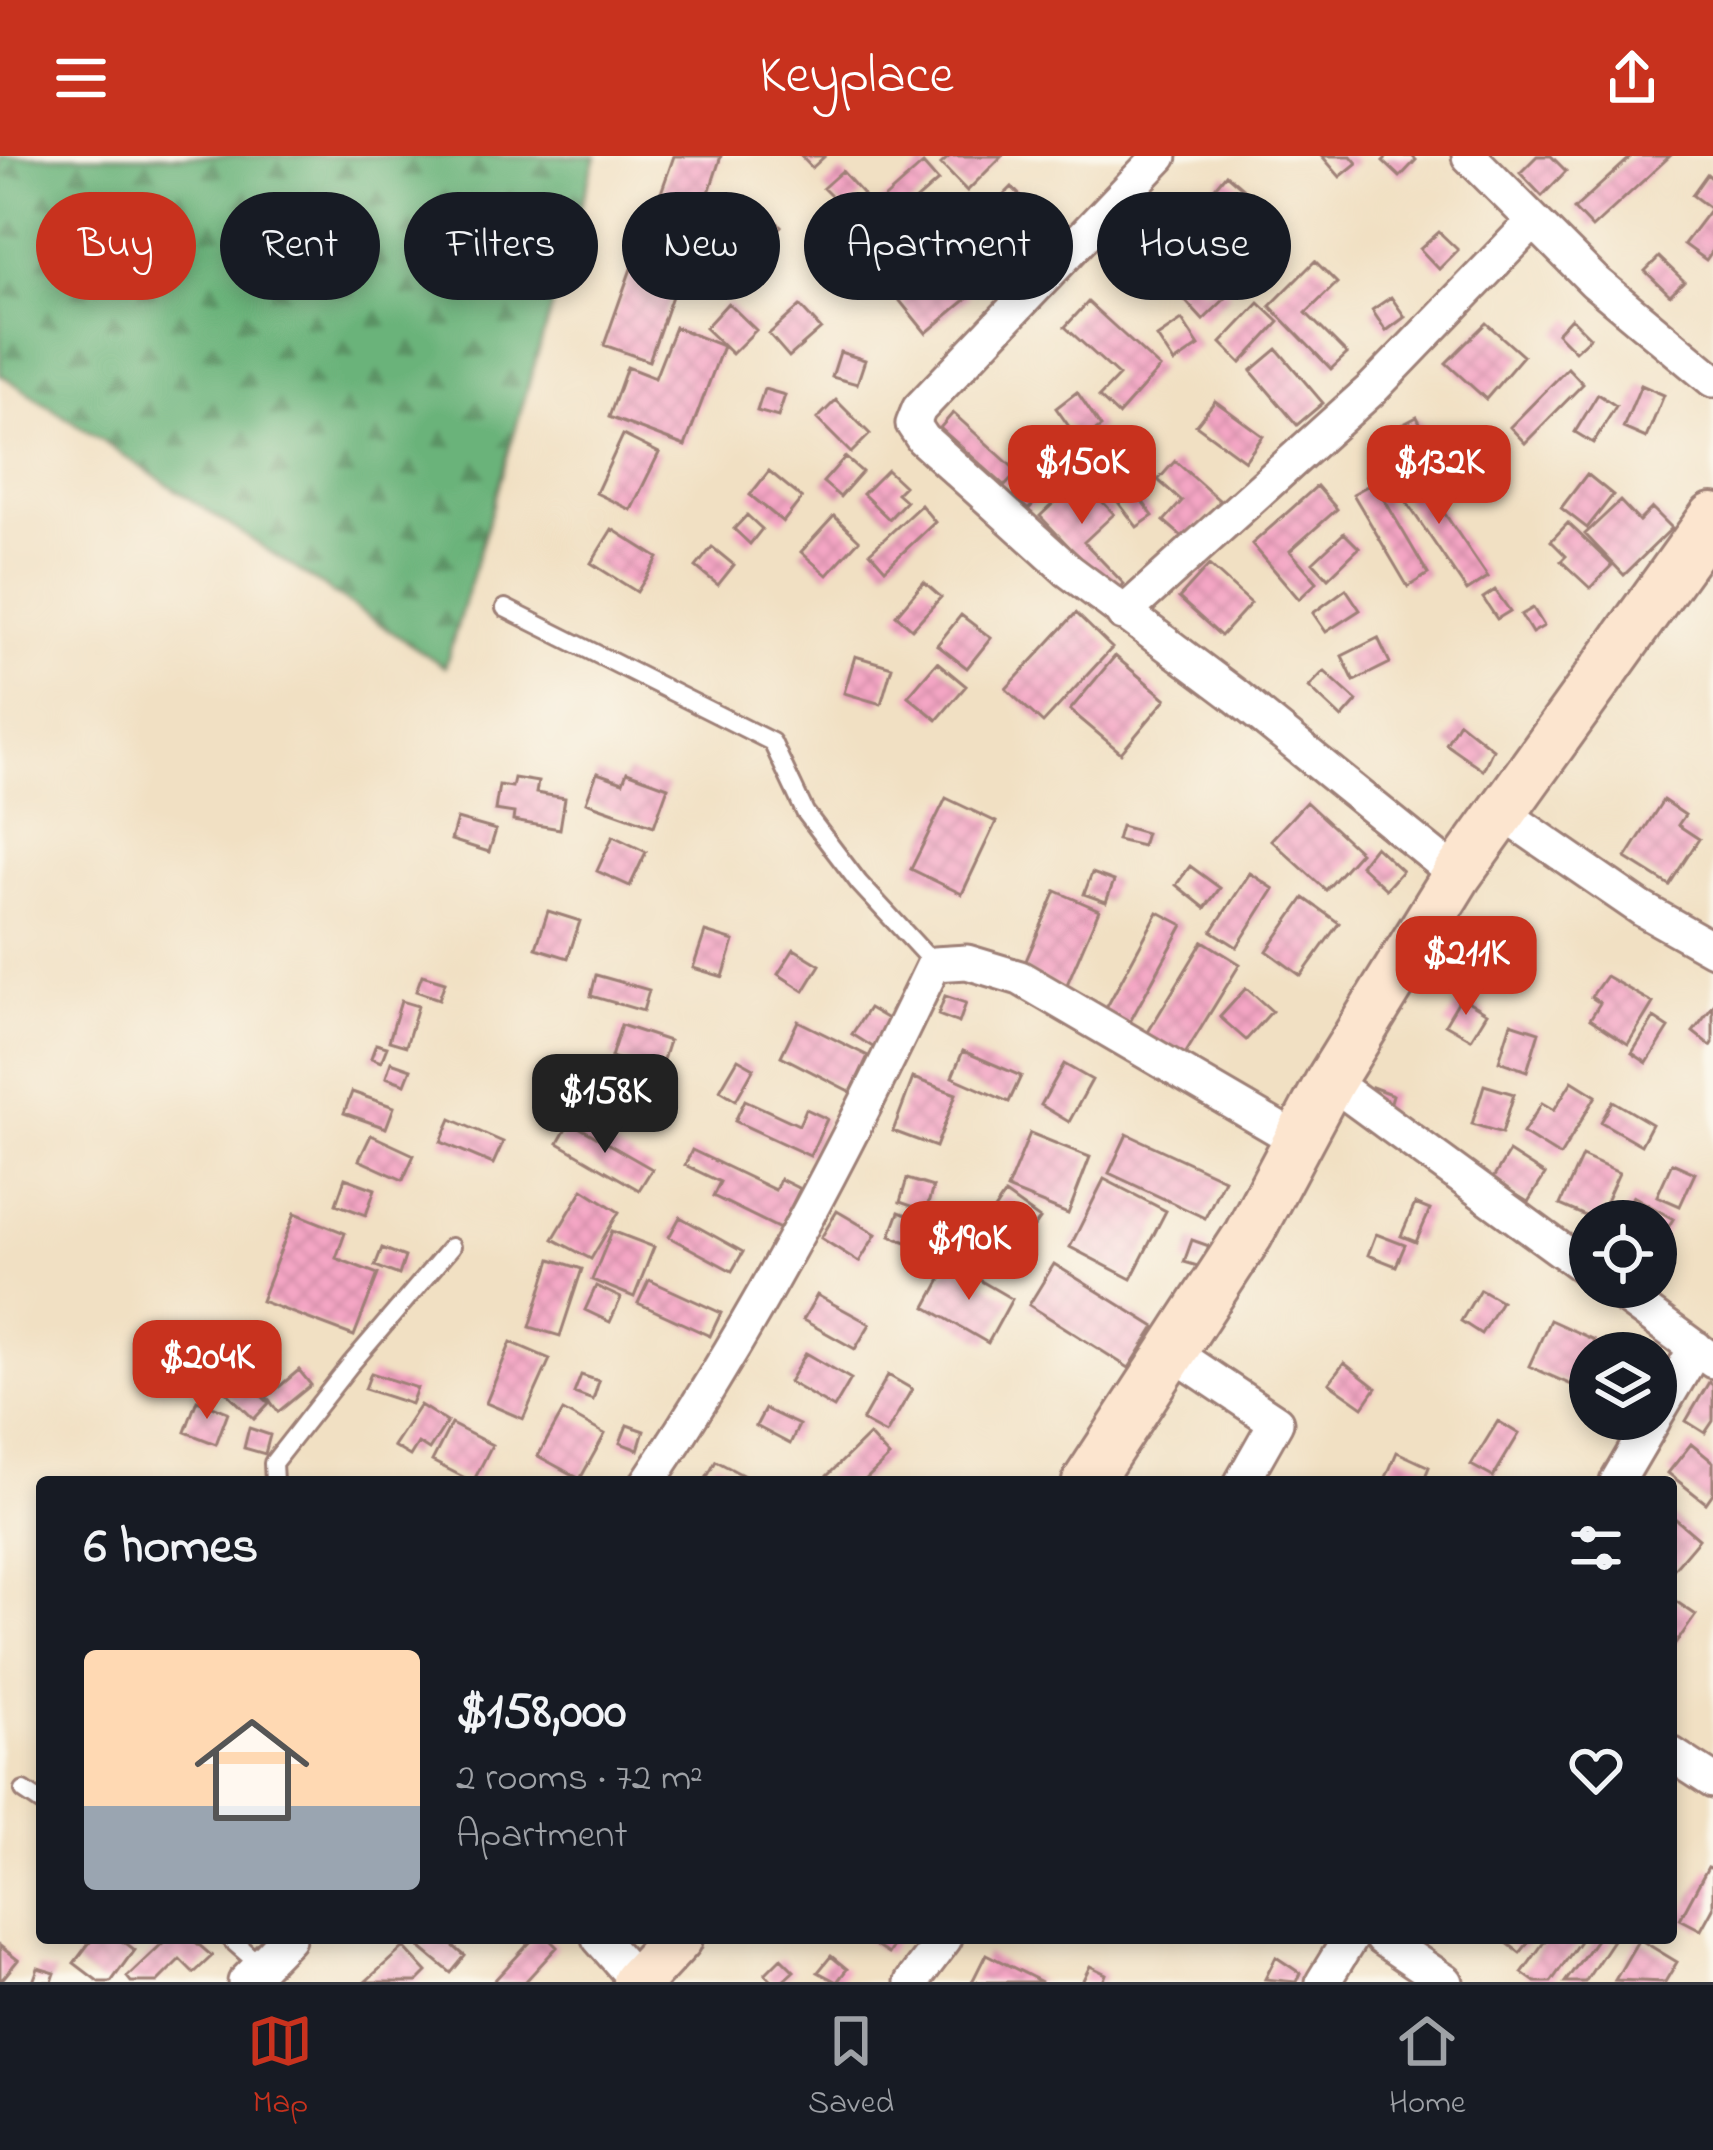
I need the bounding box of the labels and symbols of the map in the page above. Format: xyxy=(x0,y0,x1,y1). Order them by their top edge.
pin: $150K xyxy=(998,425,1166,527)
pin: $132K xyxy=(1355,425,1523,527)
pin: $211K xyxy=(1382,916,1550,1018)
pin: $158K xyxy=(521,1054,689,1156)
pin: $190K xyxy=(885,1201,1053,1303)
pin: $204K xyxy=(123,1320,291,1422)

